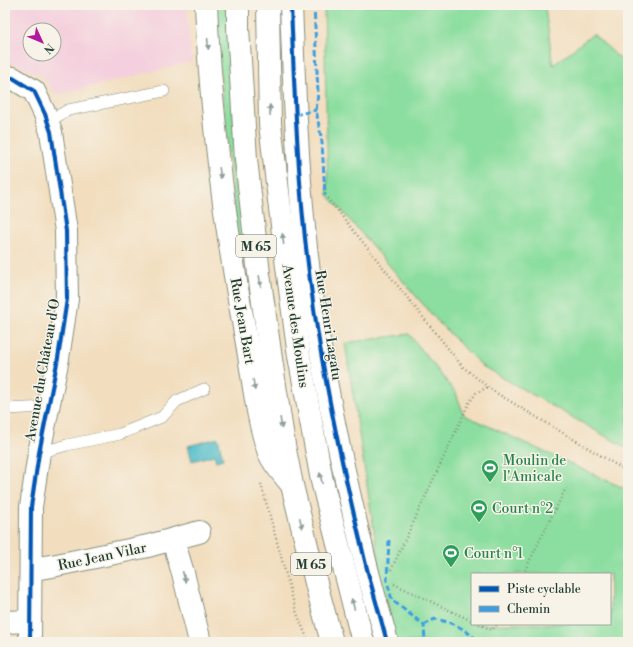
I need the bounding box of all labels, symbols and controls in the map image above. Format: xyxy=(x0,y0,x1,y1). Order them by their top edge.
north arrow xyxy=(22,22,62,62)
one-way arrow xyxy=(205,38,211,51)
text: N xyxy=(40,40,57,56)
one-way arrow xyxy=(267,103,273,116)
one-way arrow xyxy=(217,167,223,179)
one-way arrow xyxy=(280,233,287,245)
road number: M 65 xyxy=(236,235,276,257)
street label: Avenue des Moulins xyxy=(277,262,313,389)
street label: Rue Henri Lagatu xyxy=(310,269,346,382)
one-way arrow xyxy=(257,275,263,287)
street label: Rue Jean Bart xyxy=(226,277,258,366)
street label: Avenue du Château d'O xyxy=(21,297,64,444)
one-way arrow xyxy=(251,379,257,391)
one-way arrow xyxy=(278,417,284,429)
place label: Moulin de l'Amicale xyxy=(503,452,566,486)
sports icon: Moulin de l'Amicale xyxy=(480,458,500,483)
one-way arrow xyxy=(318,472,324,484)
sports icon: Court n°2 xyxy=(469,498,489,523)
place label: Court n°2 xyxy=(492,500,553,518)
one-way arrow xyxy=(299,516,305,529)
street label: Rue Jean Vilar xyxy=(56,539,148,575)
sports icon: Court n°1 xyxy=(441,543,461,568)
place label: Court n°1 xyxy=(464,545,523,563)
road number: M 65 xyxy=(291,553,331,575)
one-way arrow xyxy=(182,571,188,584)
legend xyxy=(471,573,611,625)
text: Piste cyclable xyxy=(507,582,581,597)
one-way arrow xyxy=(350,598,356,611)
text: Chemin xyxy=(507,602,550,617)

